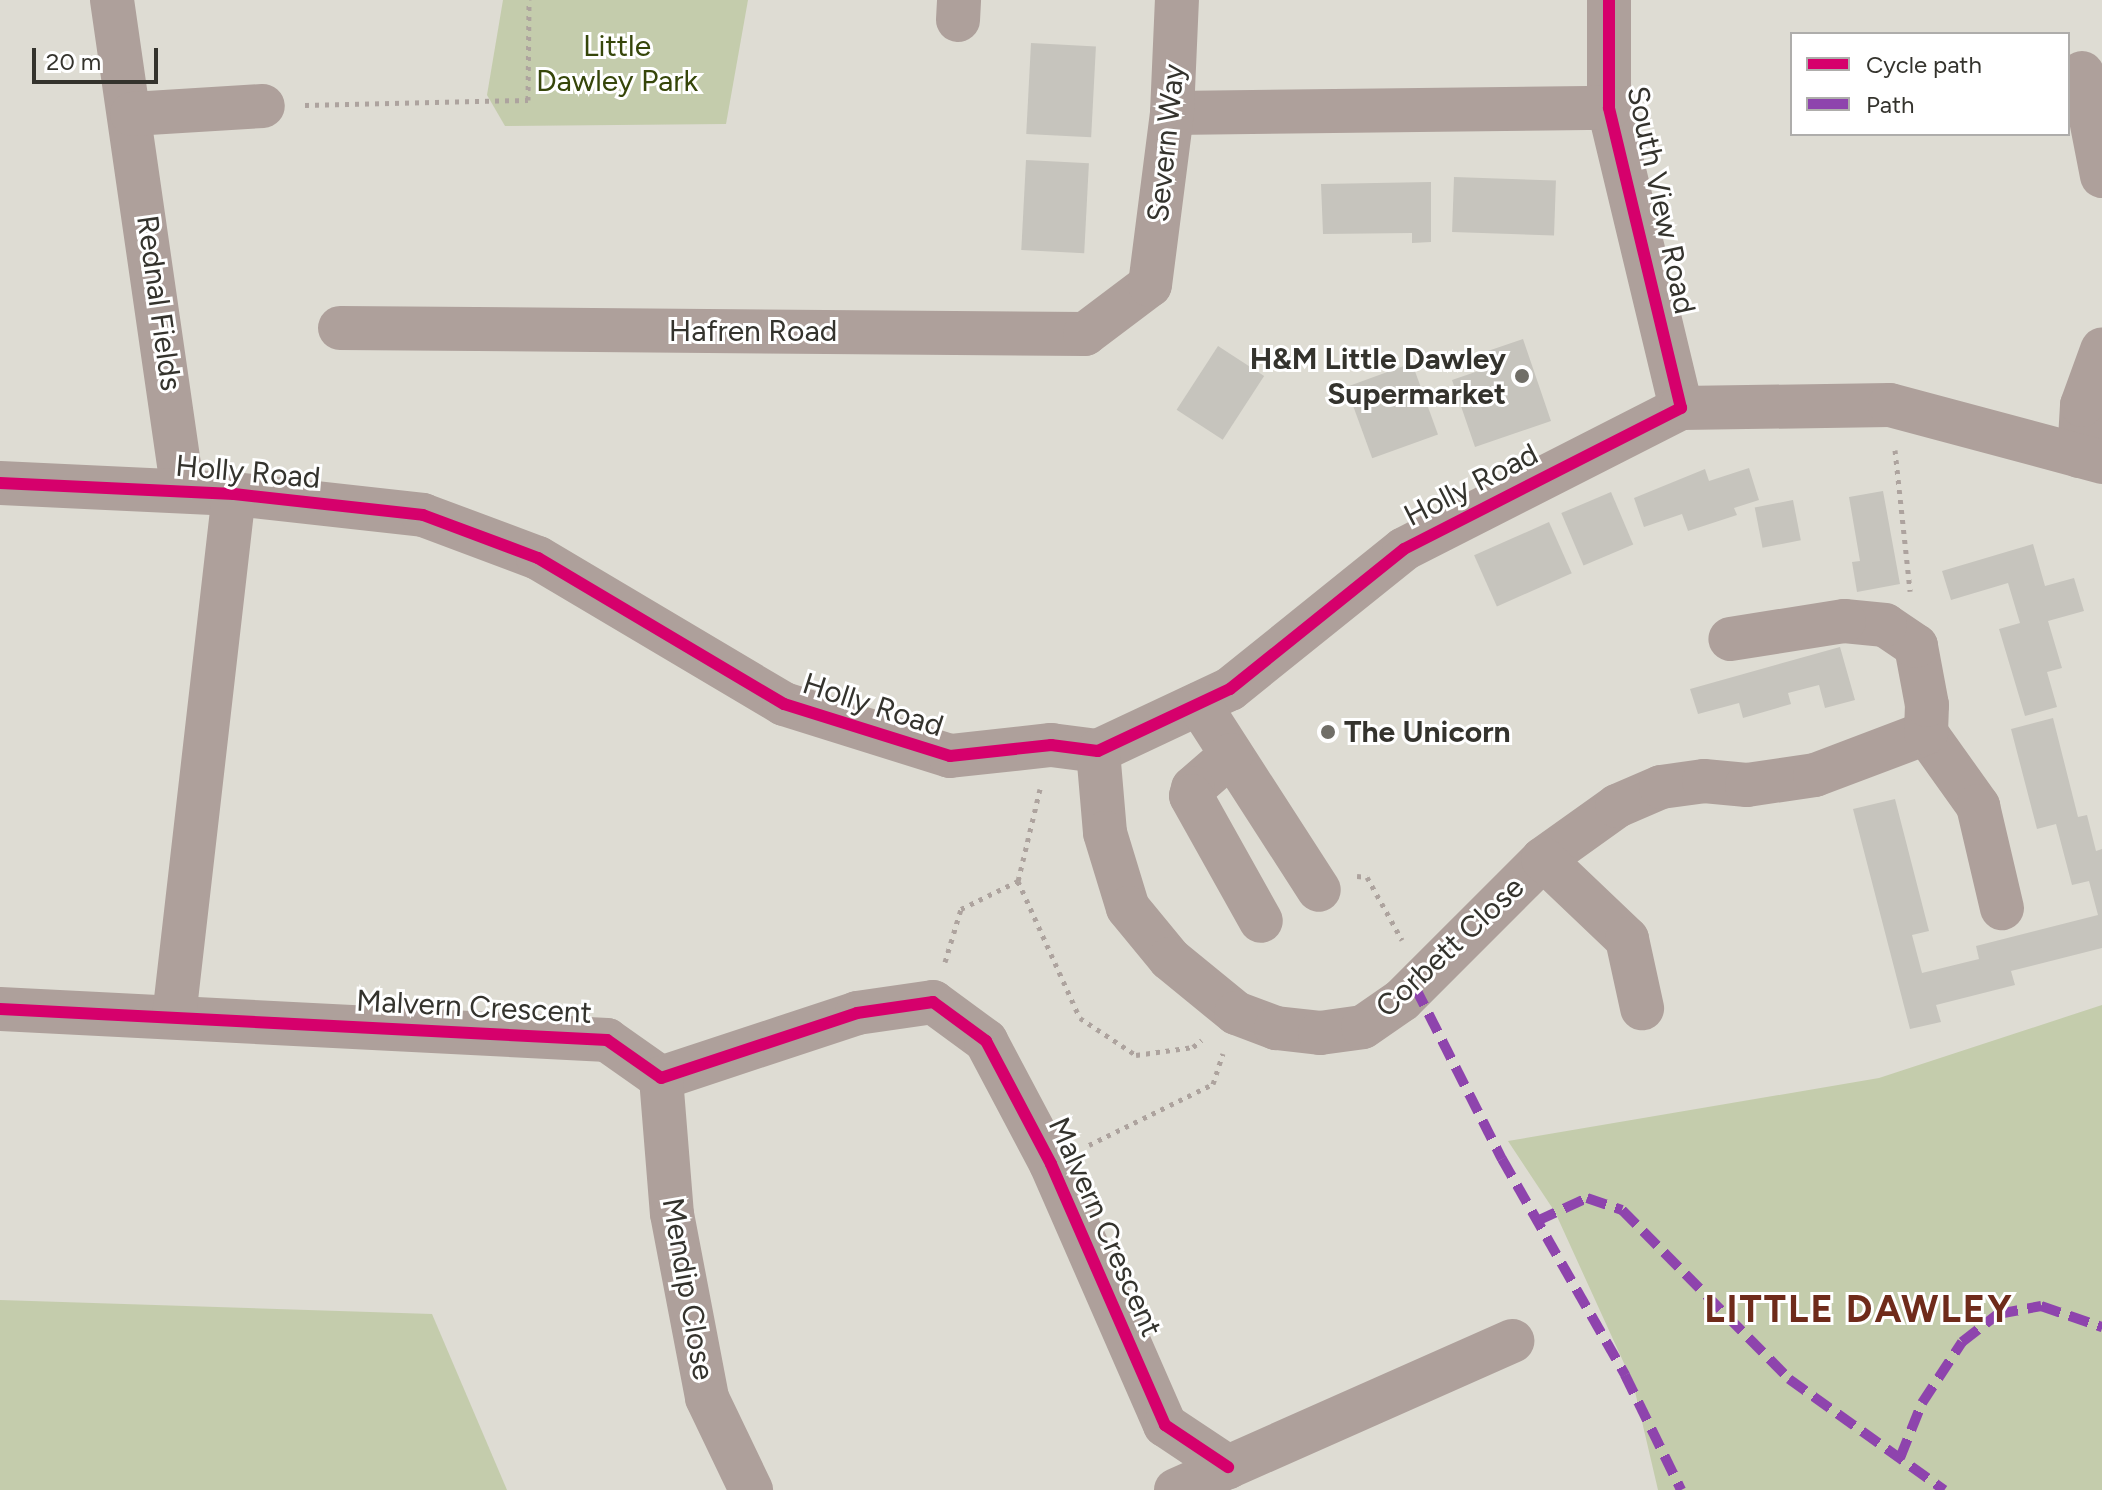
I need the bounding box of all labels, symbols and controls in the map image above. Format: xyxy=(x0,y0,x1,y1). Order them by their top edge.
park label: Little Dawley Park xyxy=(536,28,698,98)
scale bar xyxy=(36,32,162,82)
legend xyxy=(1790,32,2070,136)
text: 20 m xyxy=(46,47,101,76)
text: Cycle path xyxy=(1866,50,1982,79)
street label: Severn Way xyxy=(1140,62,1192,224)
street label: South View Road xyxy=(1619,83,1703,317)
text: Path xyxy=(1866,90,1914,119)
street label: Rednal Fields xyxy=(129,213,189,393)
street label: Hafren Road xyxy=(669,313,837,349)
place label: H&M Little Dawley Supermarket xyxy=(1250,341,1506,412)
marker: H&M Little Dawley Supermarket xyxy=(1513,367,1531,385)
street label: Holly Road xyxy=(1398,436,1544,534)
street label: Holly Road xyxy=(174,448,322,496)
street label: Holly Road xyxy=(798,665,948,745)
place label: The Unicorn xyxy=(1344,714,1511,750)
marker: The Unicorn xyxy=(1319,723,1337,741)
street label: Corbett Close xyxy=(1369,869,1531,1025)
street label: Malvern Crescent xyxy=(355,983,593,1031)
street label: Malvern Crescent xyxy=(1041,1112,1169,1342)
street label: Mendip Close xyxy=(654,1195,722,1383)
district label: LITTLE DAWLEY xyxy=(1704,1287,2014,1333)

